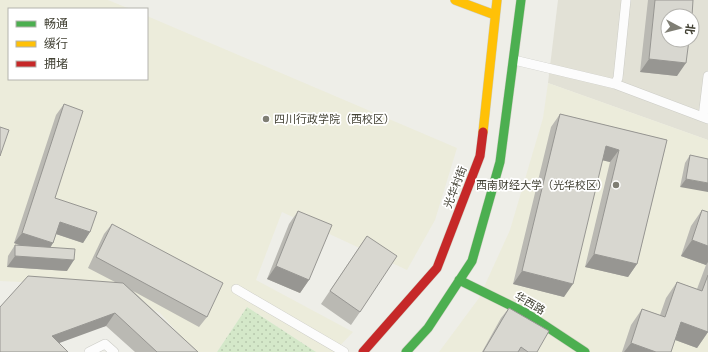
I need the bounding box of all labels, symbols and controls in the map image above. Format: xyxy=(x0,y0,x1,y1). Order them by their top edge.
legend xyxy=(8,8,148,80)
north arrow xyxy=(660,8,700,48)
text: 畅通 xyxy=(44,16,68,31)
text: 北 xyxy=(682,23,698,36)
text: 缓行 xyxy=(44,36,68,51)
text: 拥堵 xyxy=(44,56,68,71)
place label: 四川行政学院（西校区） xyxy=(274,112,395,126)
marker: 四川行政学院（西校区） xyxy=(261,114,271,124)
street label: 光华村街 xyxy=(441,164,469,210)
place label: 西南财经大学（光华校区） xyxy=(476,178,608,192)
marker: 西南财经大学（光华校区） xyxy=(611,180,621,190)
street label: 华西路 xyxy=(512,289,548,317)

